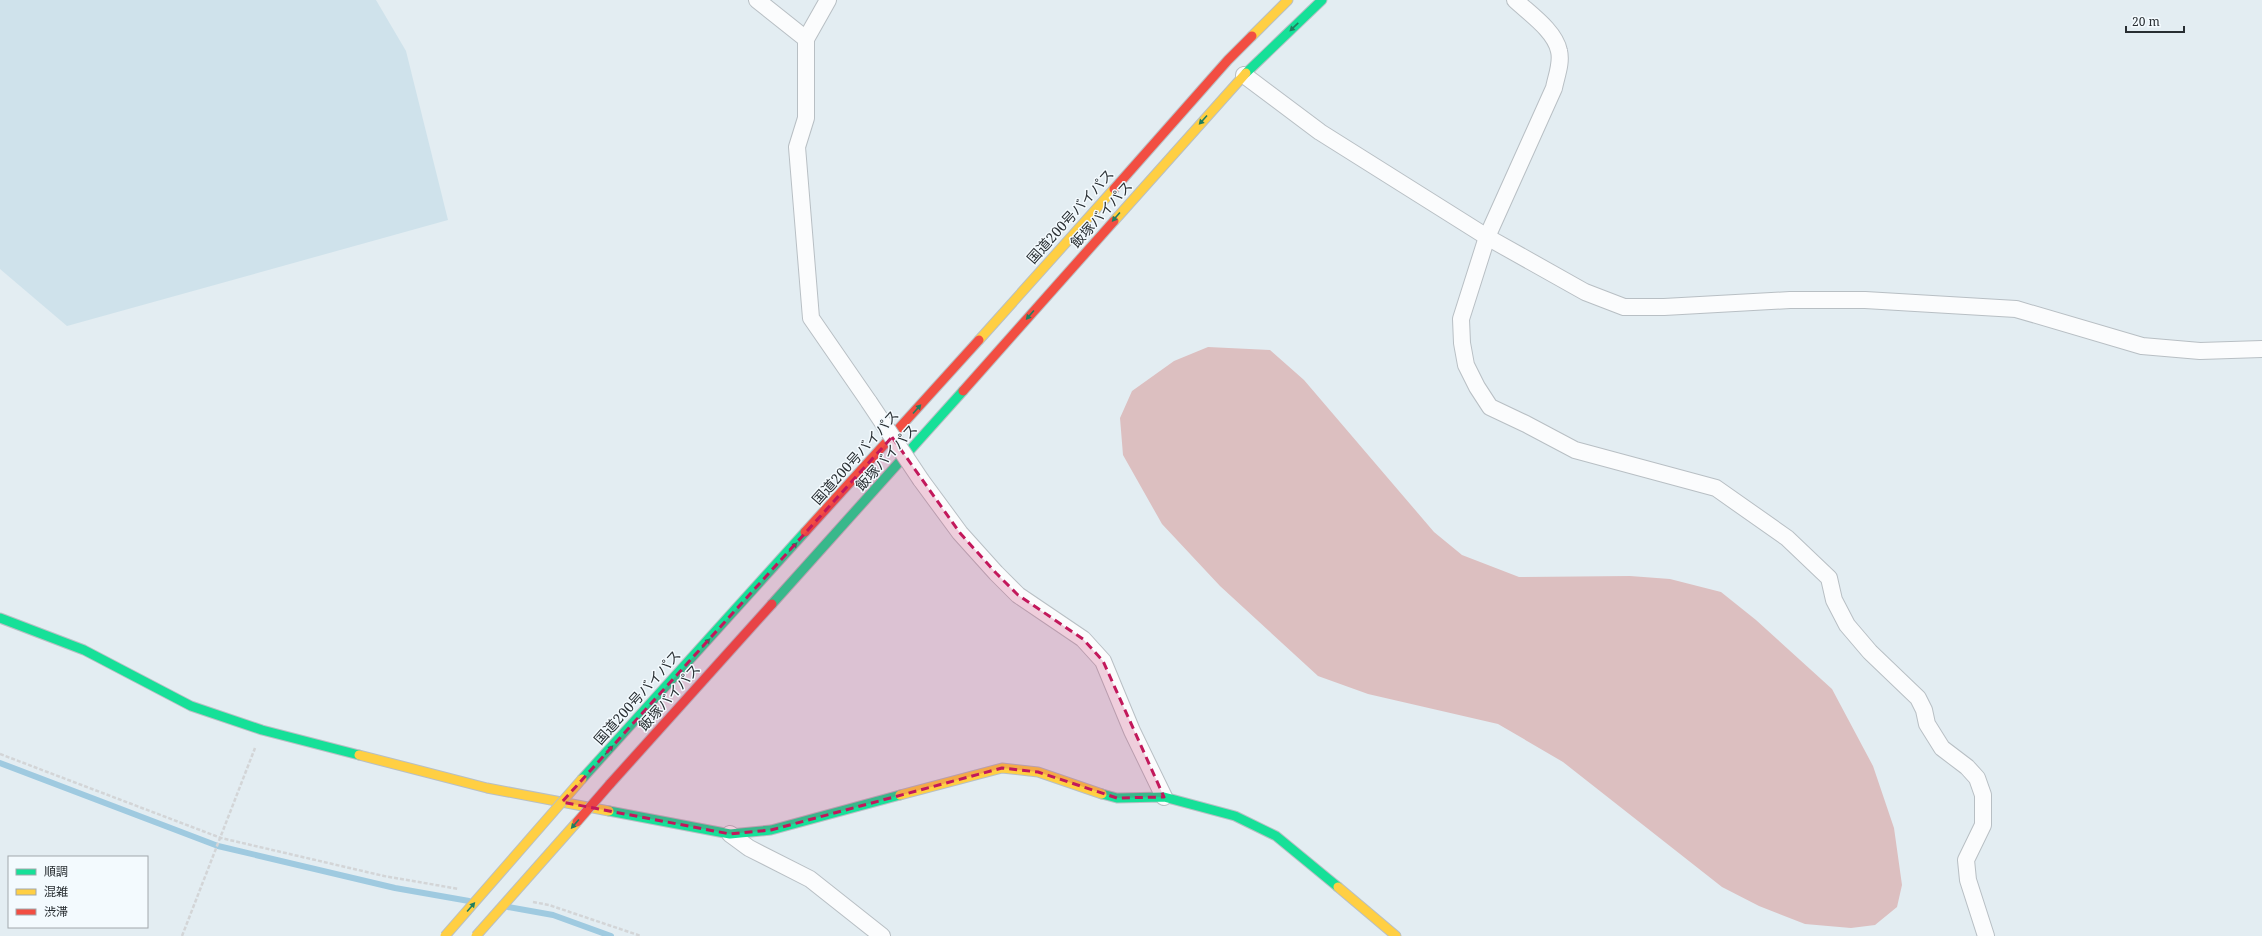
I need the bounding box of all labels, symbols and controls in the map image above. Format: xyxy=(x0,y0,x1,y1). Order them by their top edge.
scale bar xyxy=(2126,8,2184,34)
text: 20 m xyxy=(2132,13,2160,30)
one-way arrow xyxy=(1289,22,1298,31)
one-way arrow xyxy=(1198,115,1208,125)
street label: 国道200号バイパス xyxy=(1022,165,1118,267)
street label: 飯塚バイパス xyxy=(1066,177,1136,251)
one-way arrow xyxy=(1112,212,1121,222)
one-way arrow xyxy=(1026,309,1035,320)
one-way arrow xyxy=(913,403,922,414)
street label: 国道200号バイパス xyxy=(807,406,903,508)
street label: 飯塚バイパス xyxy=(851,420,921,494)
one-way arrow xyxy=(788,542,798,552)
one-way arrow xyxy=(701,638,710,648)
street label: 国道200号バイパス xyxy=(589,646,685,748)
street label: 飯塚バイパス xyxy=(634,660,704,734)
one-way arrow xyxy=(604,745,613,755)
one-way arrow xyxy=(570,818,579,829)
legend xyxy=(8,856,148,928)
text: 順調 xyxy=(44,863,68,880)
text: 混雑 xyxy=(44,883,68,900)
one-way arrow xyxy=(466,901,475,912)
text: 渋滞 xyxy=(44,903,68,920)

